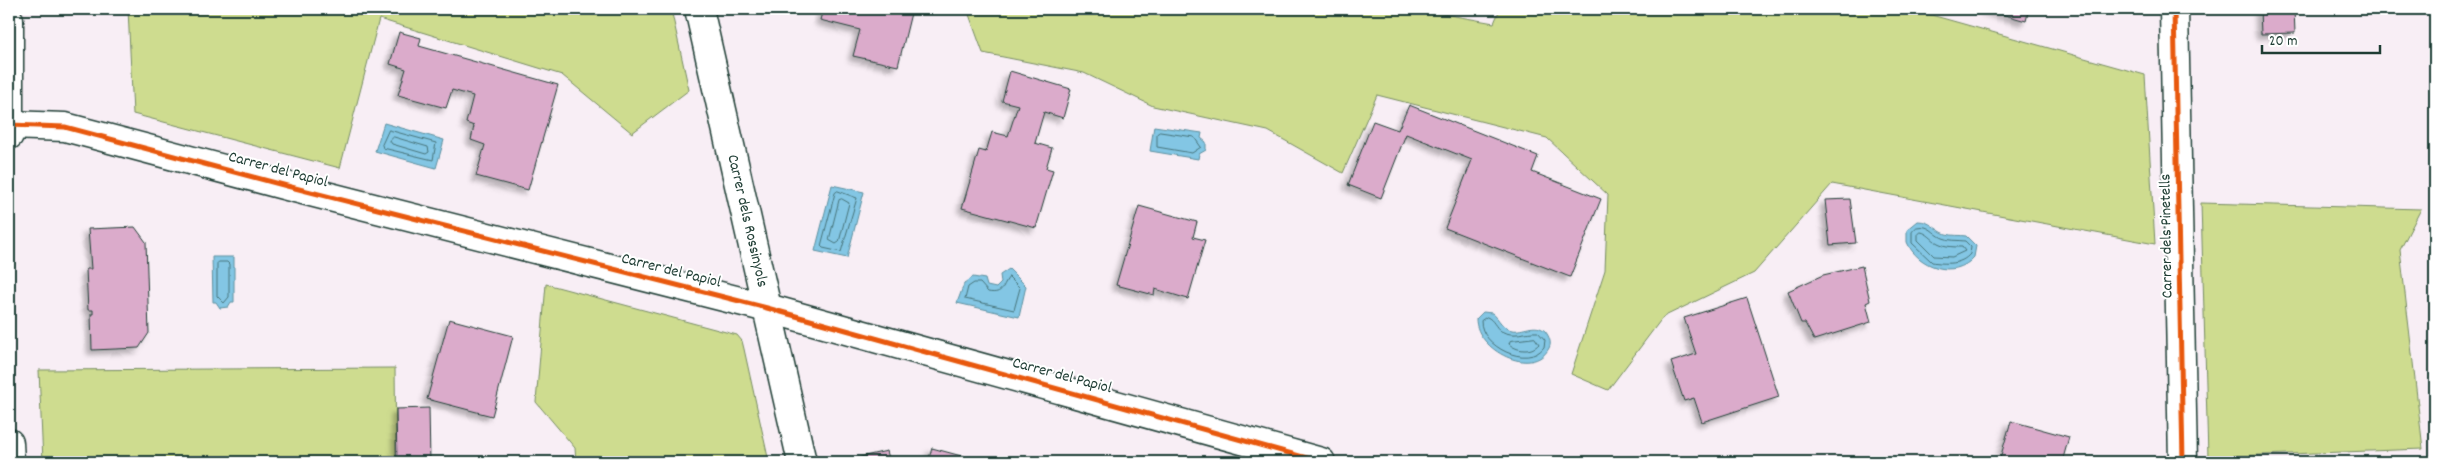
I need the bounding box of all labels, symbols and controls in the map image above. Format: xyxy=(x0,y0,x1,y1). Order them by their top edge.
scale bar xyxy=(2262,22,2379,54)
text: 20 m xyxy=(2269,31,2297,53)
street label: Carrer del Papiol xyxy=(226,146,330,194)
street label: Carrer dels Rossinyols xyxy=(721,152,774,290)
street label: Carrer dels Pinetells xyxy=(2154,173,2180,298)
street label: Carrer del Papiol xyxy=(619,248,723,295)
street label: Carrer del Papiol xyxy=(1010,352,1114,400)

